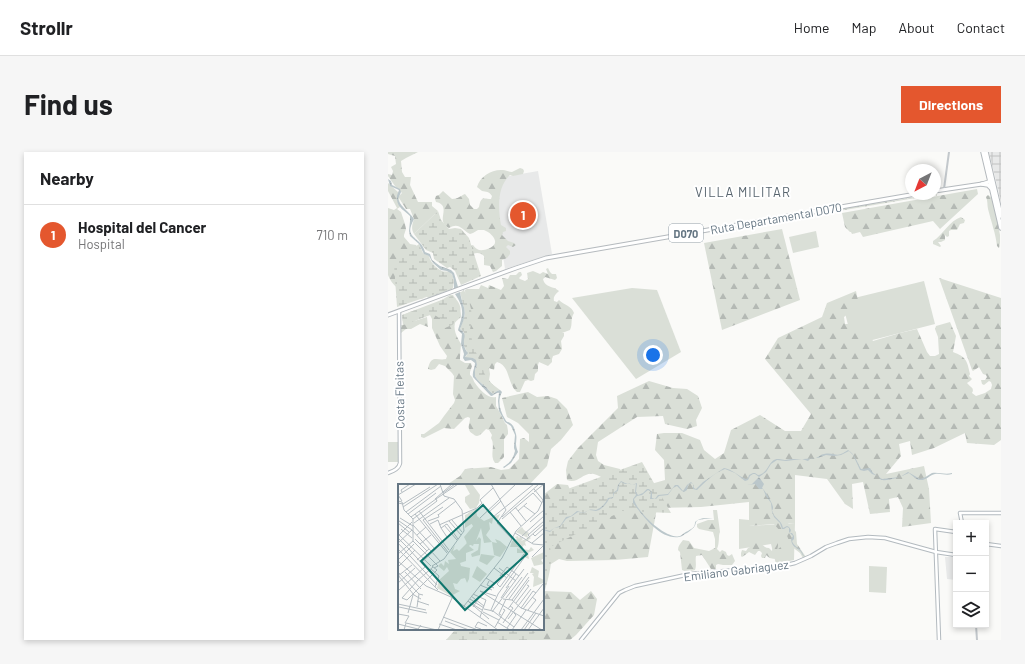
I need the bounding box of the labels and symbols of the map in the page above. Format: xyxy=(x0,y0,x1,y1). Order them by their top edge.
north arrow xyxy=(905,164,941,200)
district label: VILLA MILITAR xyxy=(695,184,791,200)
pin: 1 xyxy=(510,200,536,230)
street label: Ruta Departamental D070 xyxy=(709,200,843,236)
road number: D070 xyxy=(669,224,703,242)
your location xyxy=(643,345,663,365)
street label: Costa Fleitas xyxy=(391,361,407,429)
inset map xyxy=(398,484,544,630)
street label: Emiliano Gabriaguez xyxy=(683,557,789,583)

